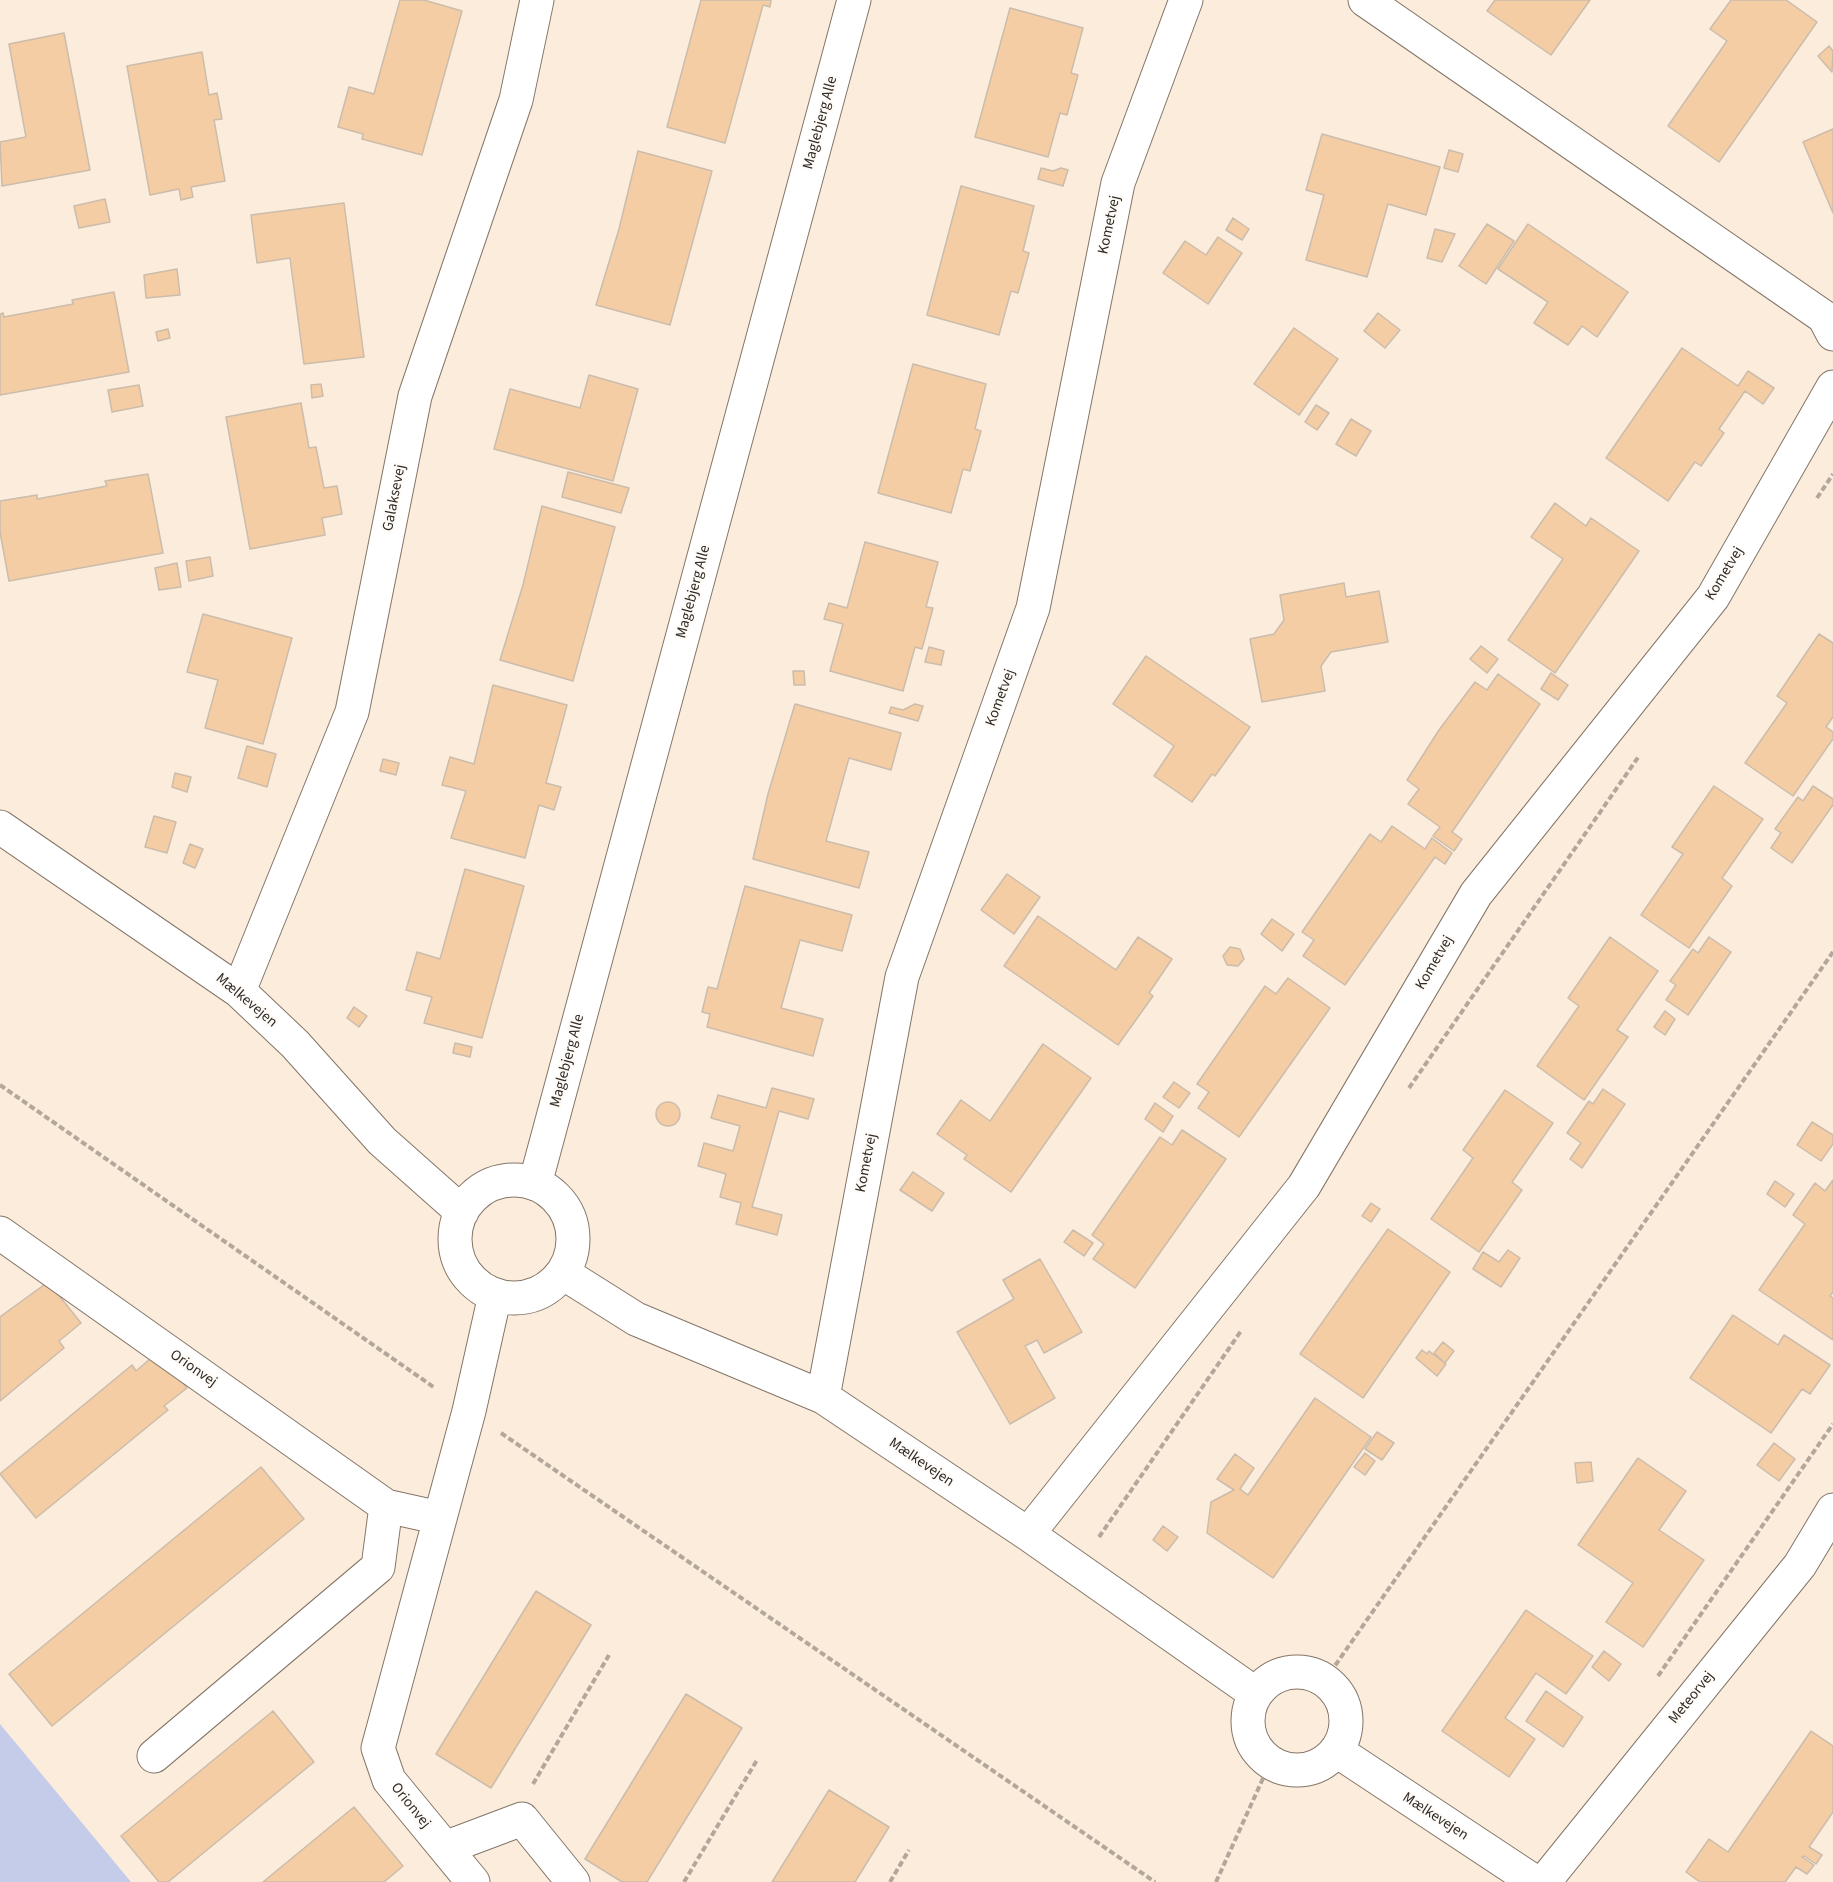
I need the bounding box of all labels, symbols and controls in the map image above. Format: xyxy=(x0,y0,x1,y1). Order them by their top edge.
street label: Maglebjerg Alle xyxy=(800,75,842,171)
street label: Kometvej xyxy=(1095,194,1125,256)
street label: Galaksevej xyxy=(380,463,410,533)
street label: Maglebjerg Alle xyxy=(673,544,715,640)
street label: Kometvej xyxy=(1702,544,1748,604)
street label: Kometvej xyxy=(982,667,1020,729)
street label: Kometvej xyxy=(1412,933,1458,993)
street label: Mælkevejen xyxy=(212,970,280,1032)
street label: Maglebjerg Alle xyxy=(547,1013,589,1109)
street label: Kometvej xyxy=(852,1132,882,1194)
street label: Orionvej xyxy=(166,1346,220,1392)
street label: Mælkevejen xyxy=(885,1435,957,1491)
street label: Meteorvej xyxy=(1665,1668,1719,1728)
street label: Orionvej xyxy=(386,1780,434,1832)
street label: Mælkevejen xyxy=(1399,1789,1471,1845)

